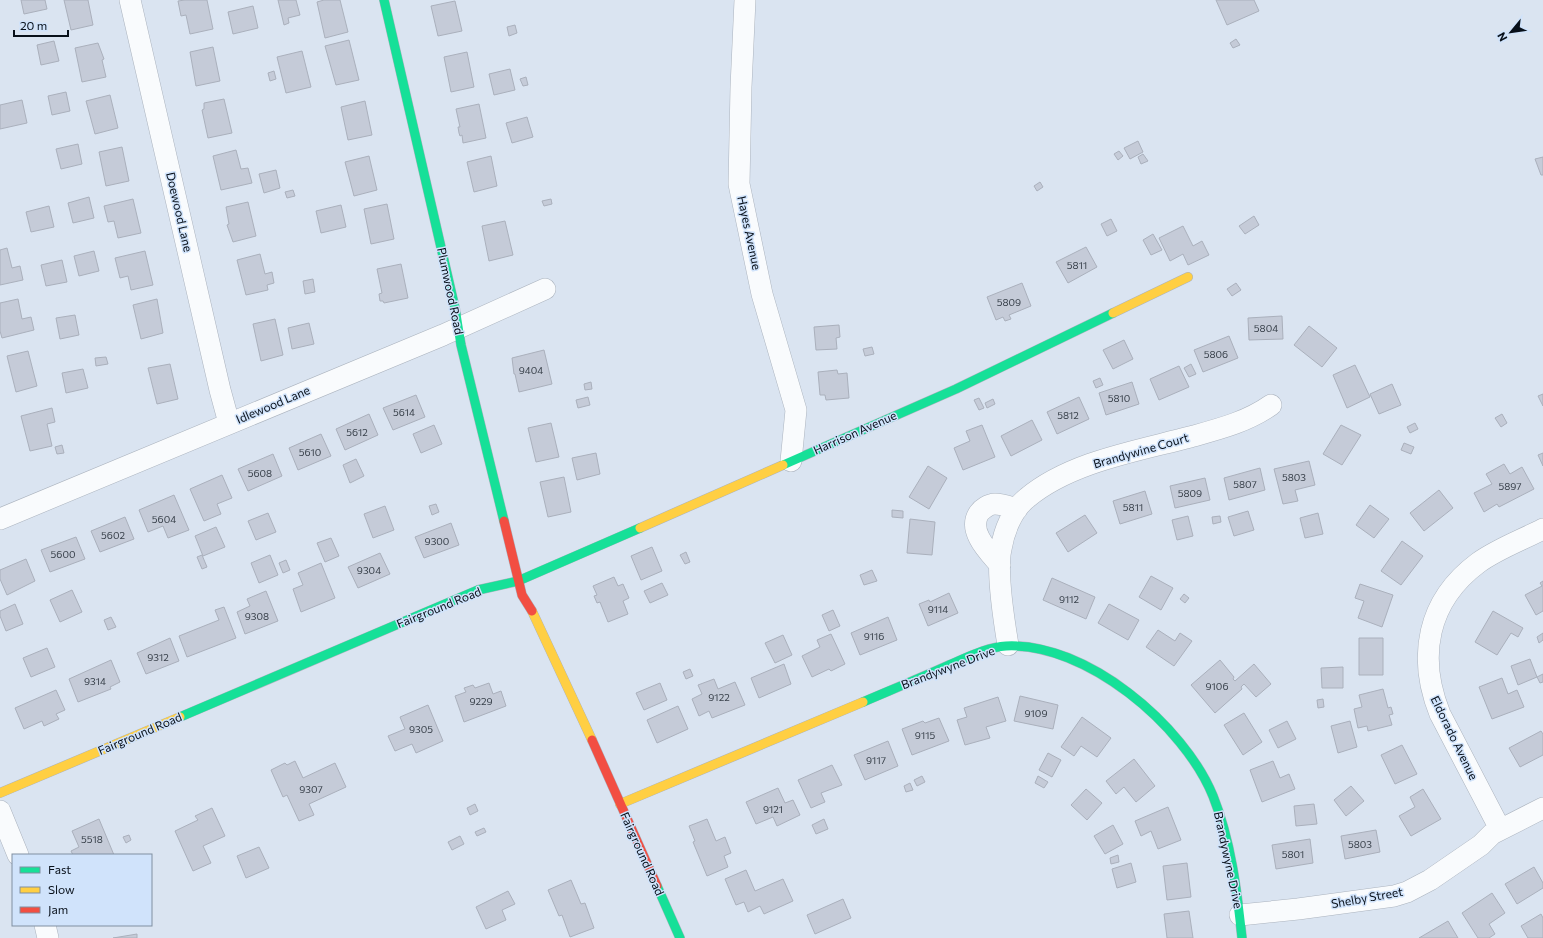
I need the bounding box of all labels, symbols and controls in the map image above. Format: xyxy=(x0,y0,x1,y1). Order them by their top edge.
scale bar xyxy=(14,12,68,38)
north arrow xyxy=(1491,12,1531,52)
text: 20 m xyxy=(20,18,47,32)
text: N xyxy=(1494,30,1510,44)
street label: Doewood Lane xyxy=(164,170,196,253)
street label: Hayes Avenue xyxy=(735,195,765,271)
street label: Plumwood Road xyxy=(435,246,467,336)
house number: 5811 xyxy=(1067,259,1087,271)
house number: 5809 xyxy=(997,296,1021,308)
house number: 5804 xyxy=(1254,322,1278,334)
house number: 5806 xyxy=(1204,348,1228,360)
house number: 9404 xyxy=(519,364,543,376)
street label: Idlewood Lane xyxy=(234,382,312,426)
house number: 5810 xyxy=(1108,392,1130,404)
house number: 5614 xyxy=(393,406,415,418)
street label: Harrison Avenue xyxy=(811,407,898,457)
house number: 5812 xyxy=(1057,409,1079,421)
house number: 5612 xyxy=(346,426,368,438)
street label: Brandywine Court xyxy=(1091,430,1190,470)
house number: 5610 xyxy=(299,446,321,458)
house number: 5608 xyxy=(248,467,272,479)
house number: 5803 xyxy=(1282,471,1306,483)
house number: 5807 xyxy=(1233,478,1257,490)
house number: 5897 xyxy=(1498,480,1522,492)
house number: 5809 xyxy=(1178,487,1202,499)
house number: 5811 xyxy=(1123,501,1143,513)
house number: 5604 xyxy=(152,513,176,525)
house number: 5602 xyxy=(101,529,125,541)
house number: 9300 xyxy=(425,535,449,547)
house number: 5600 xyxy=(51,548,75,560)
house number: 9304 xyxy=(357,564,381,576)
street label: Fairground Road xyxy=(394,584,483,630)
house number: 9112 xyxy=(1059,593,1080,605)
house number: 9114 xyxy=(928,603,948,615)
house number: 9308 xyxy=(245,610,269,622)
house number: 9116 xyxy=(864,630,884,642)
street label: Brandywyne Drive xyxy=(899,643,996,691)
house number: 9312 xyxy=(147,651,169,663)
house number: 9314 xyxy=(84,675,106,687)
house number: 9106 xyxy=(1206,680,1228,692)
house number: 9122 xyxy=(708,691,730,703)
street label: Eldorado Avenue xyxy=(1429,693,1481,782)
house number: 9229 xyxy=(469,695,493,707)
house number: 9109 xyxy=(1025,707,1047,719)
street label: Fairground Road xyxy=(96,709,184,757)
house number: 9305 xyxy=(409,723,433,735)
house number: 9115 xyxy=(915,729,935,741)
house number: 9117 xyxy=(866,754,886,766)
house number: 9307 xyxy=(299,783,323,795)
house number: 9121 xyxy=(763,803,783,815)
street label: Fairground Road xyxy=(618,810,668,898)
street label: Brandywyne Drive xyxy=(1212,810,1246,910)
house number: 5518 xyxy=(81,833,103,845)
house number: 5803 xyxy=(1348,838,1372,850)
house number: 5801 xyxy=(1282,848,1304,860)
legend xyxy=(12,854,152,926)
text: Fast xyxy=(48,862,71,876)
text: Slow xyxy=(48,882,75,896)
street label: Shelby Street xyxy=(1330,884,1404,910)
text: Jam xyxy=(48,902,68,917)

